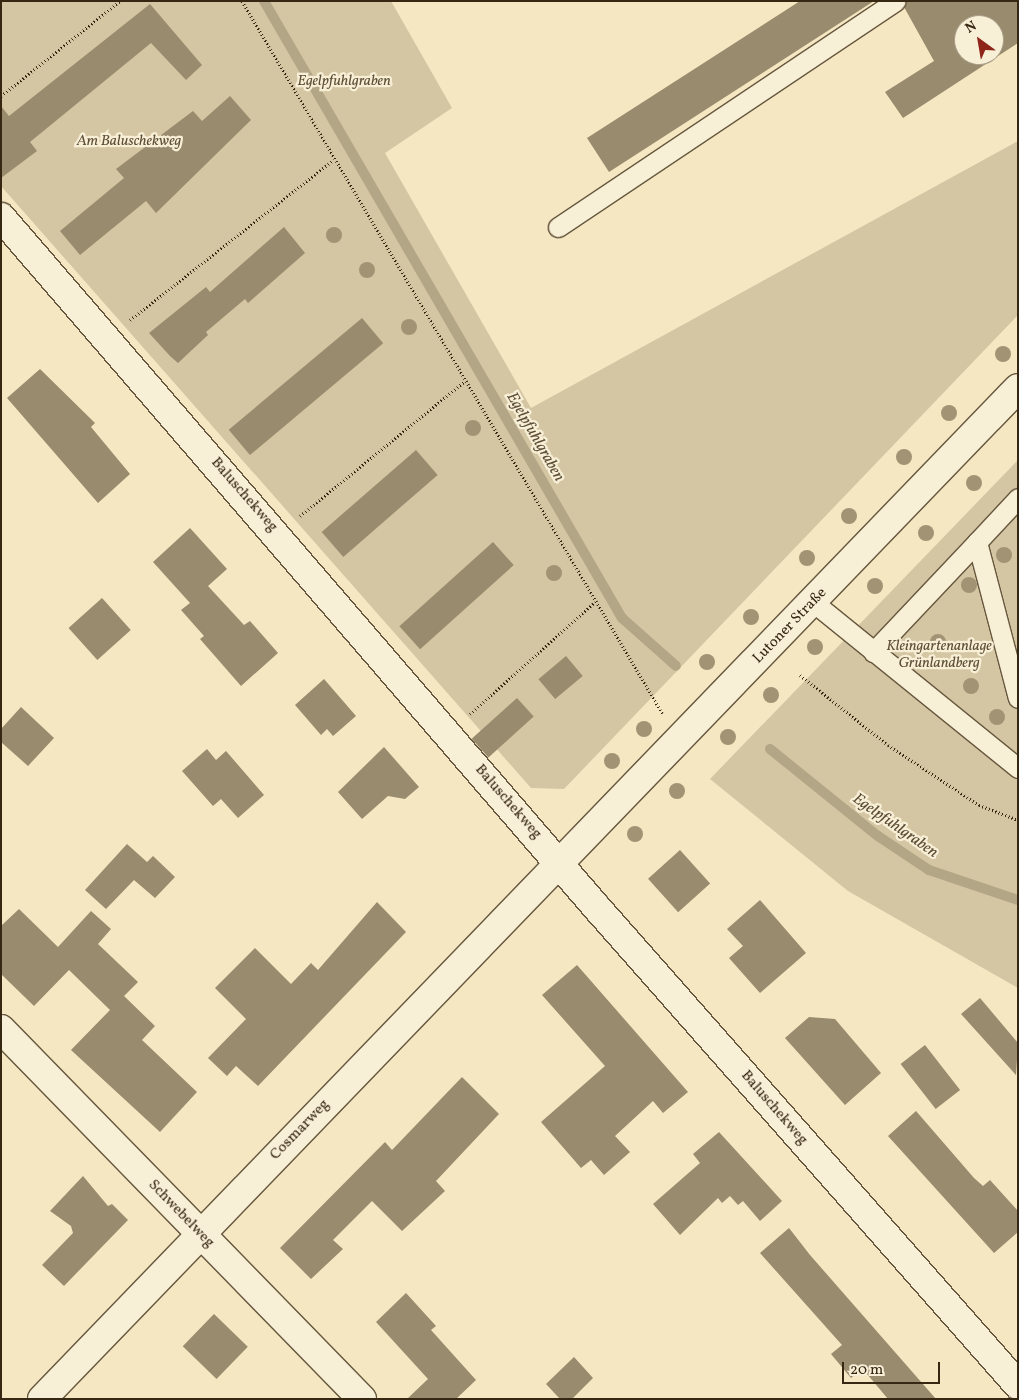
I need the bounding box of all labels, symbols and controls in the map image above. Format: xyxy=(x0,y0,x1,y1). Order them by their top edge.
north arrow xyxy=(954,15,1004,65)
text: N xyxy=(962,17,981,38)
park label: Egelpfuhlgraben xyxy=(297,73,391,91)
park label: Am Baluschekweg xyxy=(77,133,181,151)
water label: Egelpfuhlgraben xyxy=(502,389,568,485)
street label: Baluschekweg xyxy=(207,454,281,536)
street label: Lutoner Straße xyxy=(749,584,831,668)
park label: Kleingartenanlage Grünlandberg xyxy=(886,637,992,672)
street label: Baluschekweg xyxy=(471,761,545,843)
water label: Egelpfuhlgraben xyxy=(849,789,941,863)
street label: Baluschekweg xyxy=(737,1067,811,1149)
street label: Cosmarweg xyxy=(267,1096,333,1164)
street label: Schwebelweg xyxy=(144,1176,218,1252)
scale bar xyxy=(844,1352,942,1384)
text: 20 m xyxy=(850,1360,883,1381)

